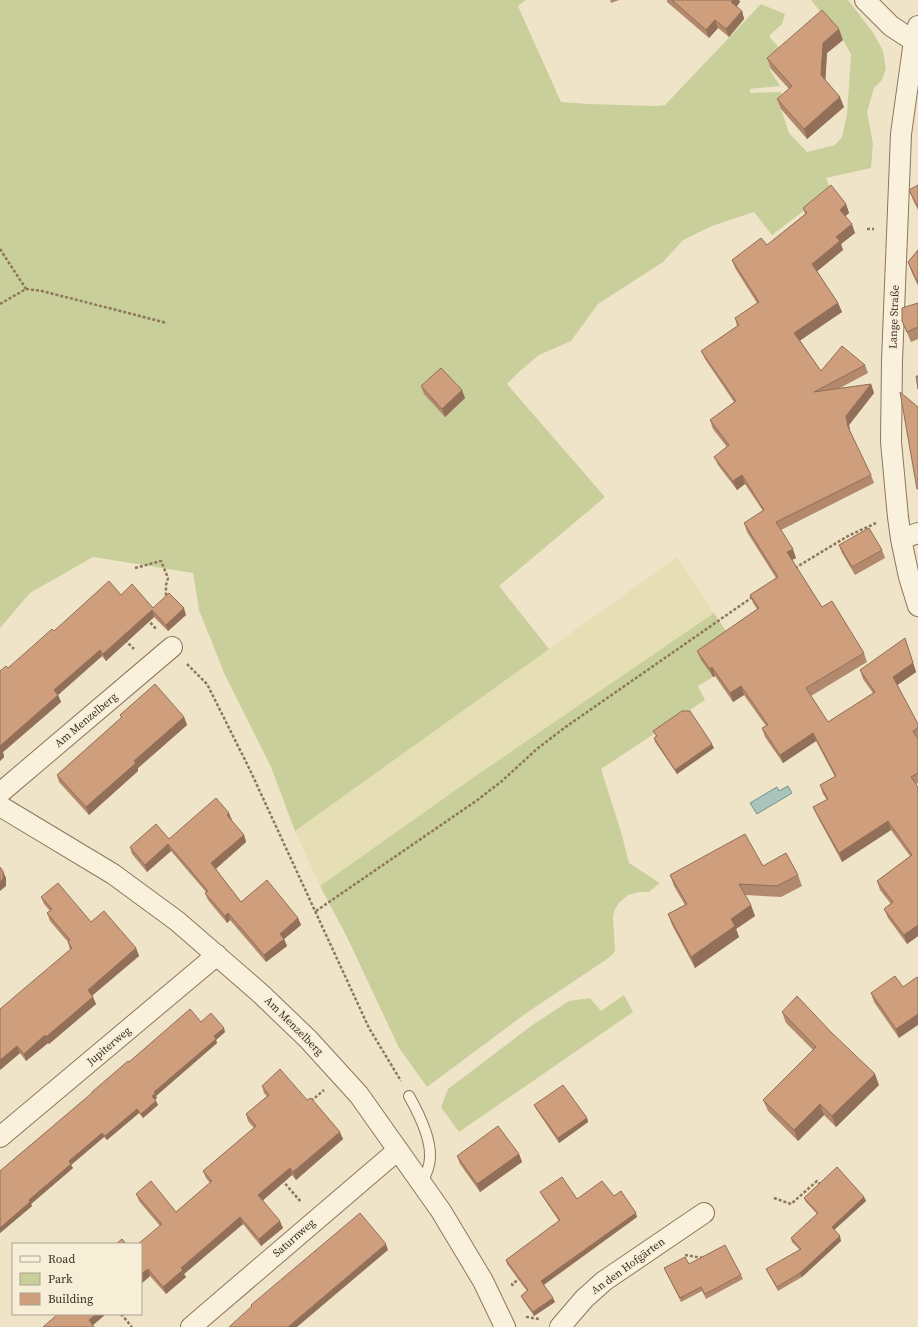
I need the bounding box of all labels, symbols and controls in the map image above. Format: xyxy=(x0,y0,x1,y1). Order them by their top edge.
street label: Lange Straße xyxy=(885,284,903,349)
street label: Am Menzelberg xyxy=(51,689,121,751)
street label: Am Menzelberg xyxy=(261,993,327,1059)
street label: Jupiterweg xyxy=(83,1023,134,1069)
street label: Saturnweg xyxy=(270,1215,319,1261)
street label: An den Hofgärten xyxy=(588,1234,668,1298)
legend xyxy=(12,1243,142,1315)
text: Road xyxy=(48,1251,75,1267)
text: Park xyxy=(48,1271,73,1287)
text: Building xyxy=(48,1291,93,1307)

